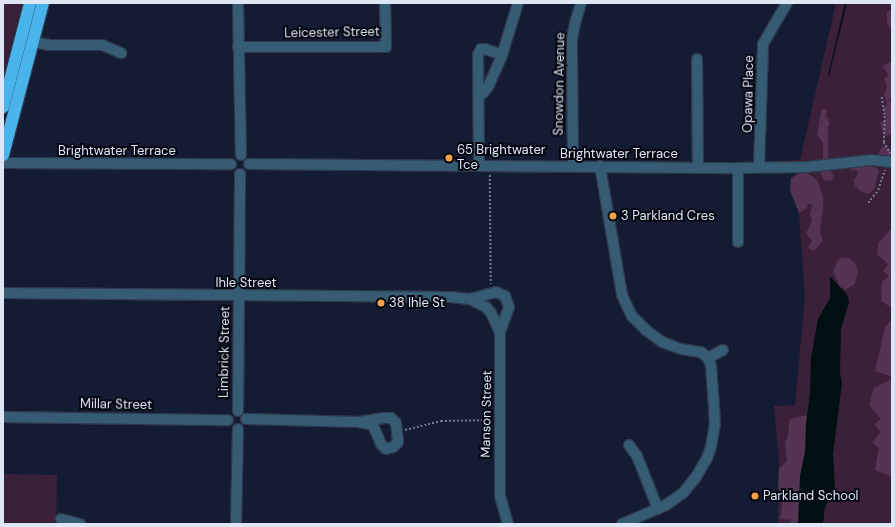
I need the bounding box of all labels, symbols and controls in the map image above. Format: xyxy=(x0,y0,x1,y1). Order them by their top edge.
street label: Leicester Street xyxy=(284,24,380,42)
street label: Snowdon Avenue xyxy=(551,32,569,136)
street label: Opawa Place xyxy=(741,55,757,133)
street label: Brightwater Terrace xyxy=(58,143,176,159)
place label: 65 Brightwater Tce xyxy=(457,143,546,174)
street label: Brightwater Terrace xyxy=(560,146,678,162)
marker: 65 Brightwater Tce xyxy=(444,153,454,163)
place label: 3 Parkland Cres xyxy=(621,208,715,224)
marker: 3 Parkland Cres xyxy=(608,211,618,221)
street label: Ihle Street xyxy=(215,275,277,291)
place label: 38 Ihle St xyxy=(389,295,445,311)
marker: 38 Ihle St xyxy=(376,298,386,308)
street label: Limbrick Street xyxy=(216,306,234,398)
street label: Manson Street xyxy=(478,370,496,458)
street label: Millar Street xyxy=(80,397,152,413)
place label: Parkland School xyxy=(763,488,858,504)
marker: Parkland School xyxy=(750,491,760,501)

